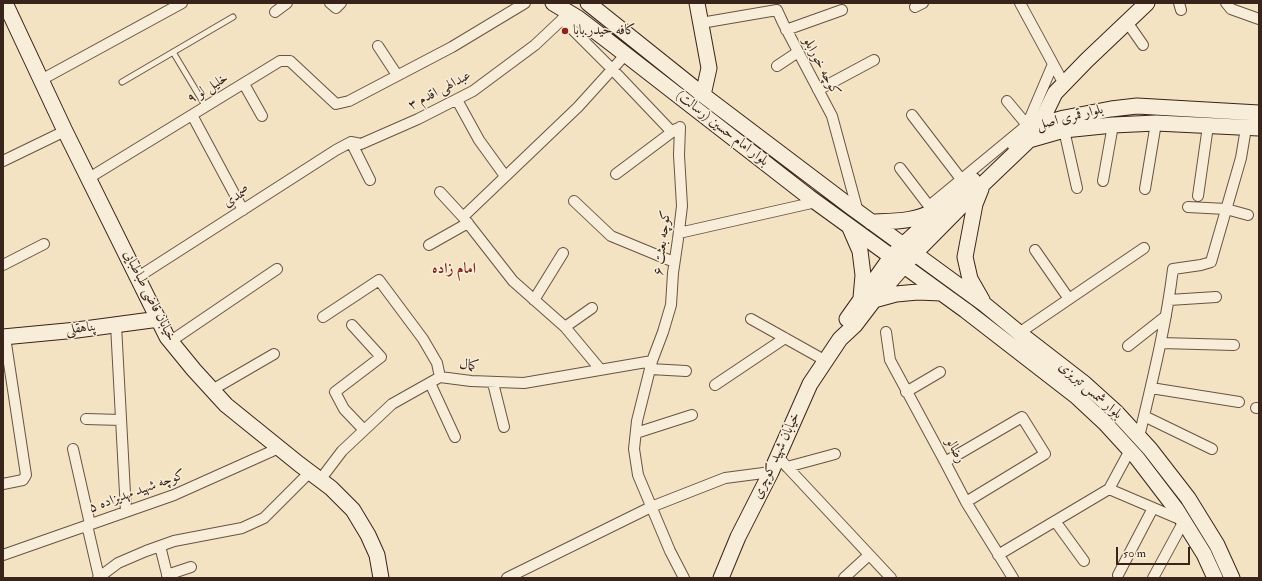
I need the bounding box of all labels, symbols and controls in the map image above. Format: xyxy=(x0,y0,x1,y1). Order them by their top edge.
place label: کافه حیدر بابا xyxy=(573,23,636,39)
marker: کافه حیدر بابا xyxy=(560,26,570,36)
street label: کوچه خورابلو xyxy=(799,35,843,99)
street label: عبدالهی اقدم ۳ xyxy=(406,67,474,115)
street label: خلیل لو ۹ xyxy=(184,70,232,108)
street label: بلوار امام حسین (رسالت) xyxy=(672,88,772,170)
street label: بلوار قمری اصل xyxy=(1035,102,1105,134)
street label: صمدی xyxy=(220,182,254,212)
street label: کوچه بعثت ۶ xyxy=(651,209,675,277)
street label: خیابان قاضی طباطبایی xyxy=(119,248,179,344)
district label: امام زاده xyxy=(432,261,476,279)
street label: پناهقلی xyxy=(65,319,97,339)
street label: کمال xyxy=(458,357,480,375)
street label: بلوار شمس تبریزی xyxy=(1055,359,1125,423)
street label: خیابان شهید کوچری xyxy=(750,410,804,502)
street label: رضالو xyxy=(942,436,968,466)
street label: کوچه شهید مهدیزاده ۵ xyxy=(87,467,187,517)
scale bar xyxy=(1118,539,1192,565)
text: 50 m xyxy=(1123,546,1146,561)

